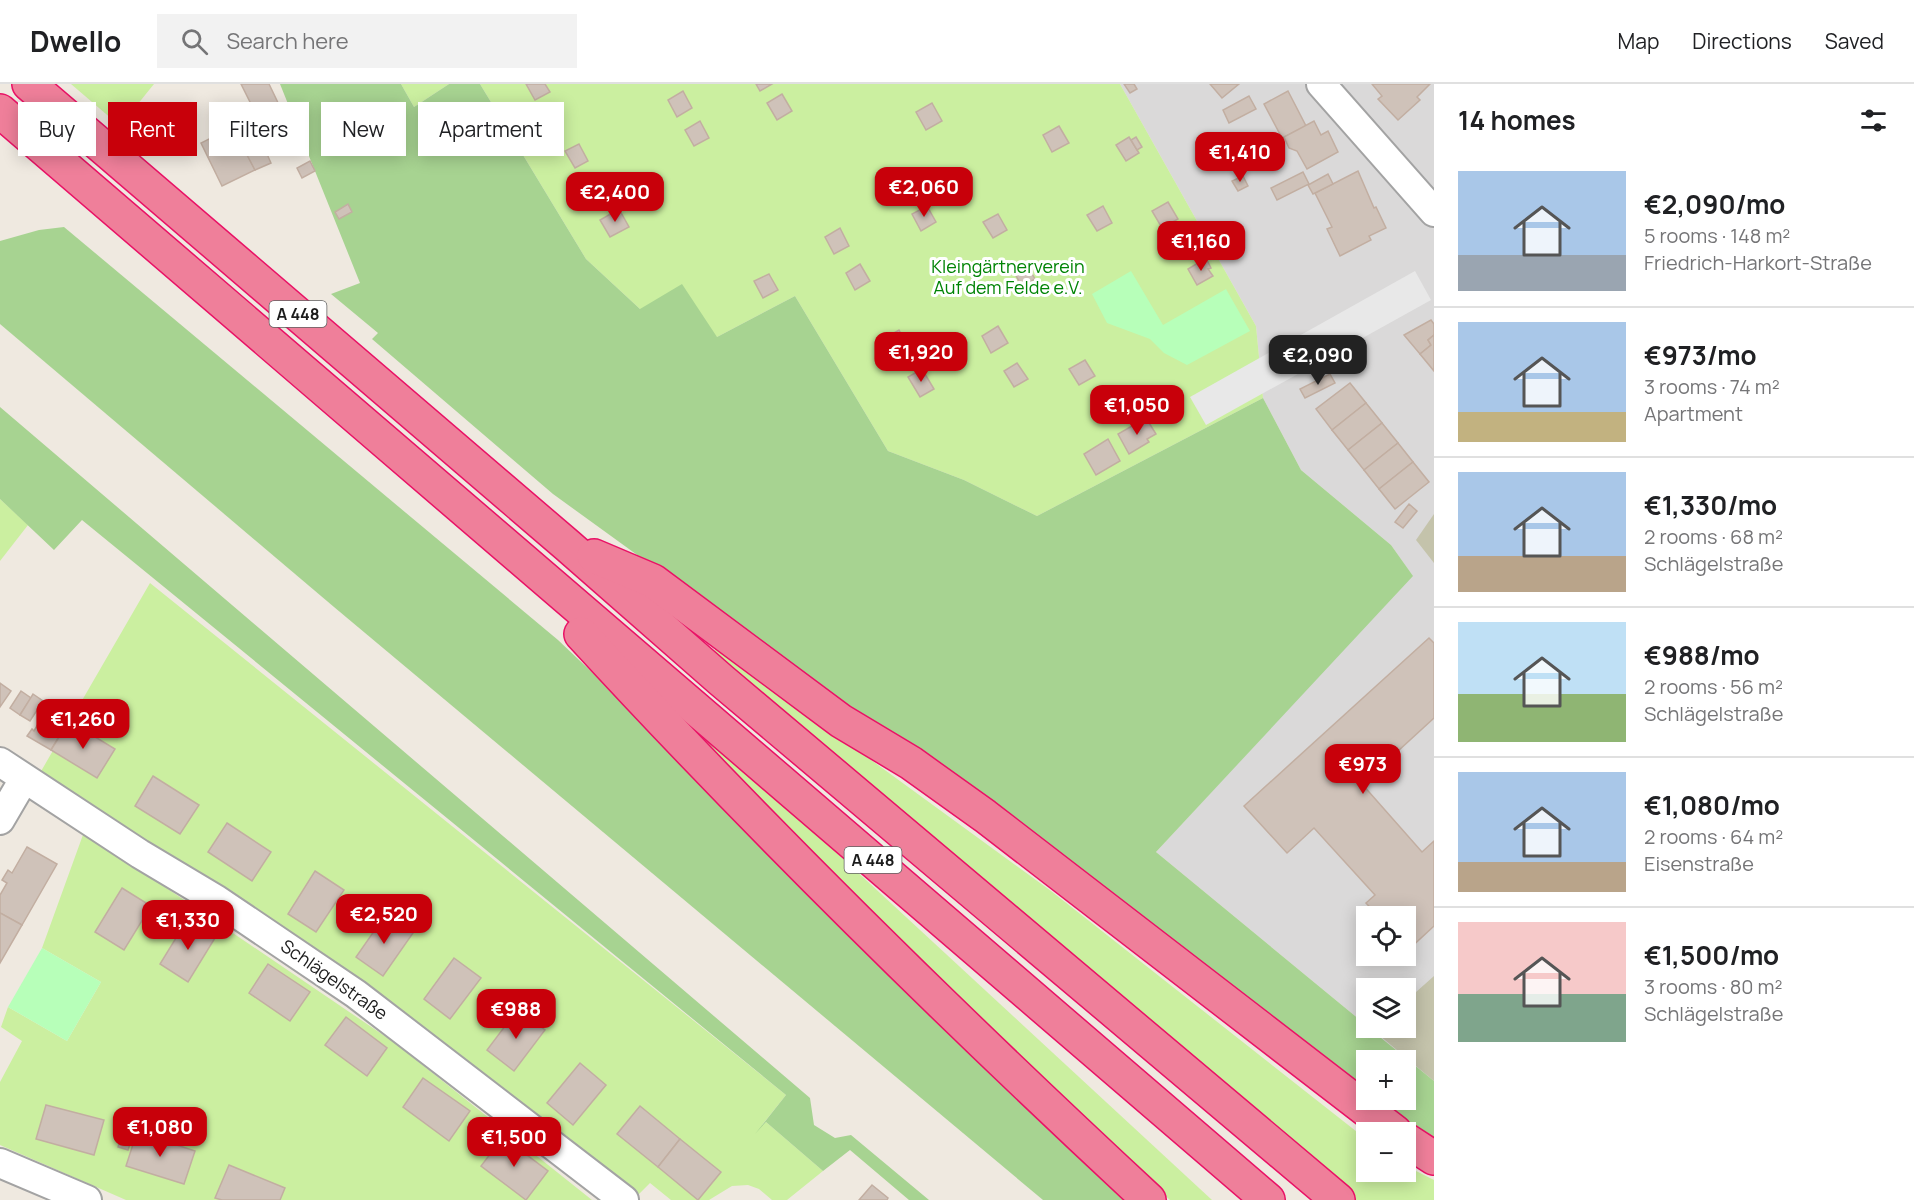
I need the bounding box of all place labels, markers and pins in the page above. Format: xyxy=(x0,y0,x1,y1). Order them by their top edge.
pin: €1,410 xyxy=(1191,132,1289,183)
pin: €2,060 xyxy=(875,167,973,218)
pin: €2,400 xyxy=(566,172,664,223)
pin: €1,160 xyxy=(1152,221,1250,272)
pin: €1,920 xyxy=(872,332,970,383)
pin: €2,090 xyxy=(1269,335,1367,386)
pin: €1,050 xyxy=(1088,385,1186,436)
pin: €1,260 xyxy=(34,699,132,750)
pin: €973 xyxy=(1327,744,1399,795)
pin: €2,520 xyxy=(335,894,433,945)
pin: €1,330 xyxy=(139,900,237,951)
pin: €988 xyxy=(480,989,552,1040)
pin: €1,080 xyxy=(111,1107,209,1158)
pin: €1,500 xyxy=(465,1117,563,1168)

